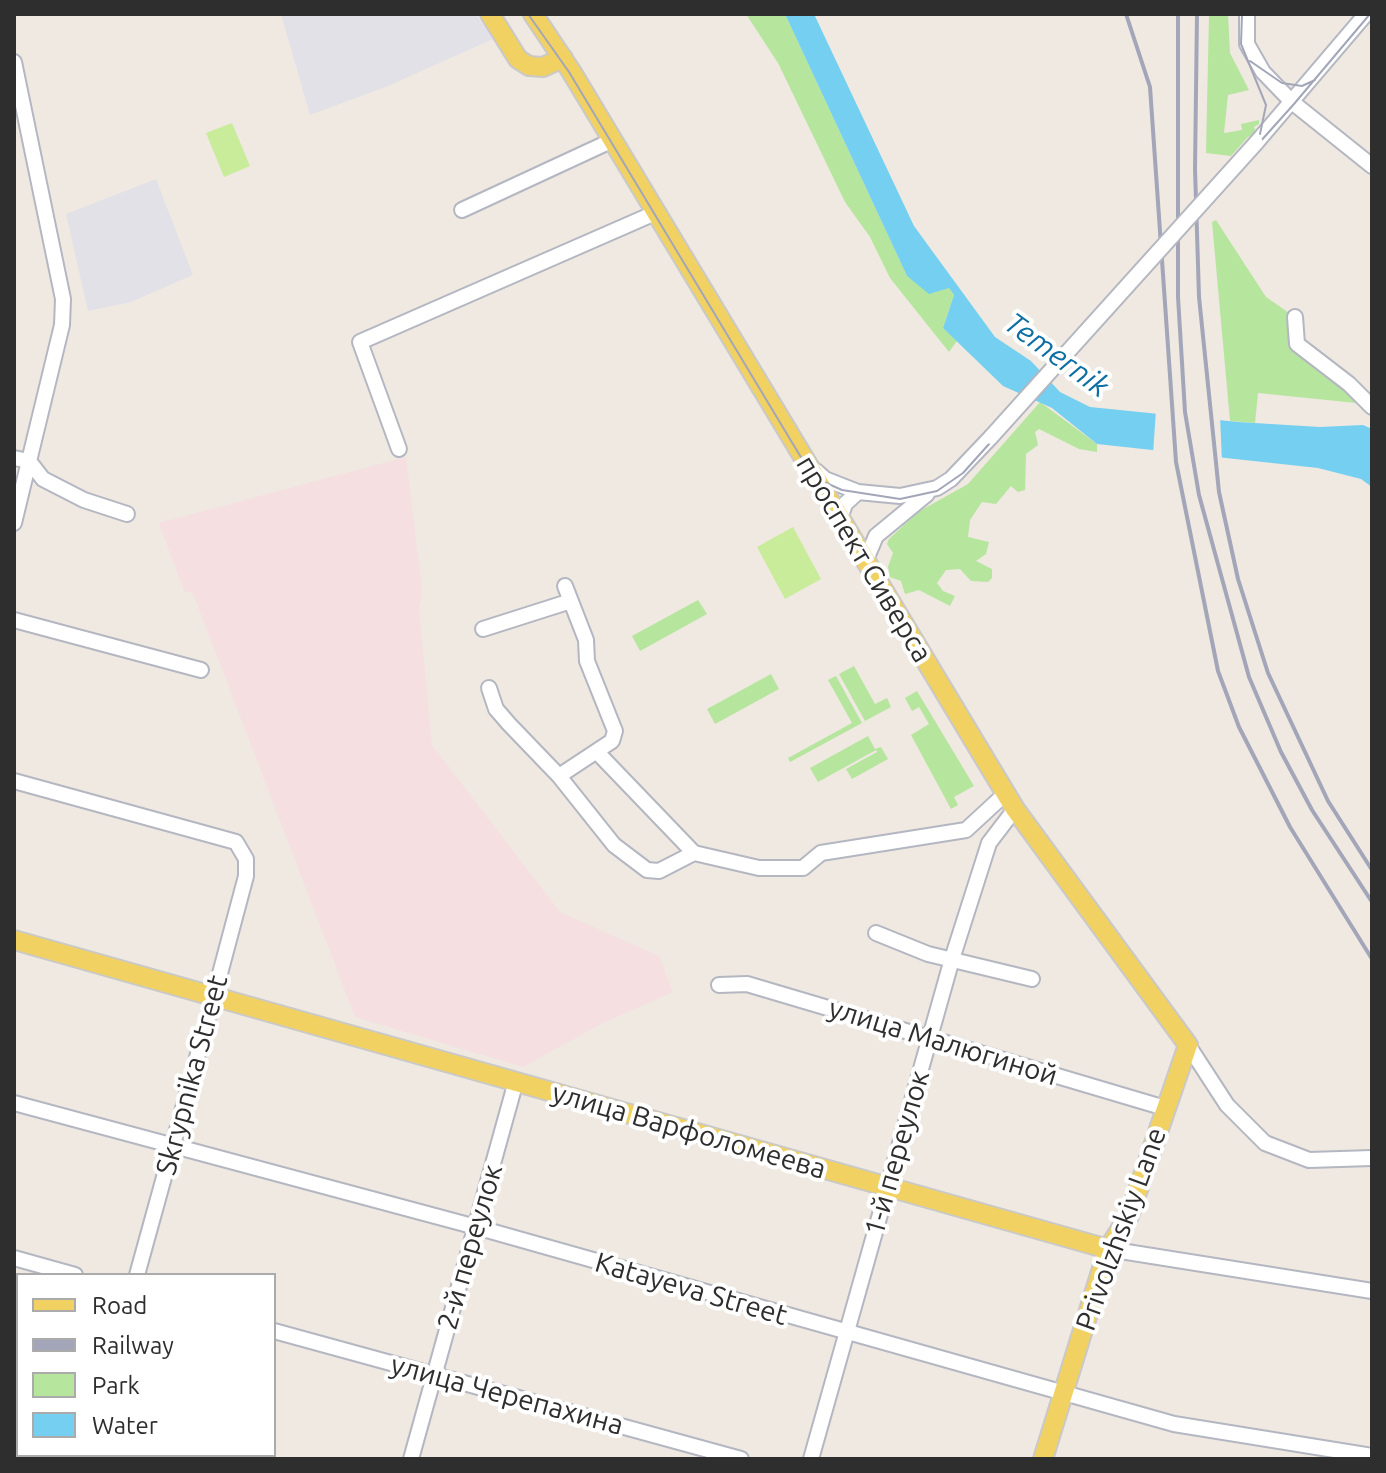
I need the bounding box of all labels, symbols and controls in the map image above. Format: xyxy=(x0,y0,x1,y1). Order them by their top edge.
water label: Temernik xyxy=(998,305,1116,405)
street label: проспект Сиверса xyxy=(789,450,939,668)
street label: Skrypnika Street xyxy=(149,971,235,1179)
street label: улица Малюгиной xyxy=(825,991,1061,1093)
street label: 1-й переулок xyxy=(857,1066,937,1240)
street label: улица Варфоломеева xyxy=(548,1076,830,1186)
street label: Privolzhskiy Lane xyxy=(1069,1123,1173,1335)
street label: 2-й переулок xyxy=(430,1160,510,1334)
street label: Katayeva Street xyxy=(591,1246,791,1332)
legend xyxy=(16,1273,276,1457)
text: Road xyxy=(92,1292,147,1319)
text: Railway xyxy=(92,1332,174,1359)
street label: улица Черепахина xyxy=(387,1348,627,1442)
text: Park xyxy=(92,1372,140,1399)
text: Water xyxy=(92,1412,158,1439)

